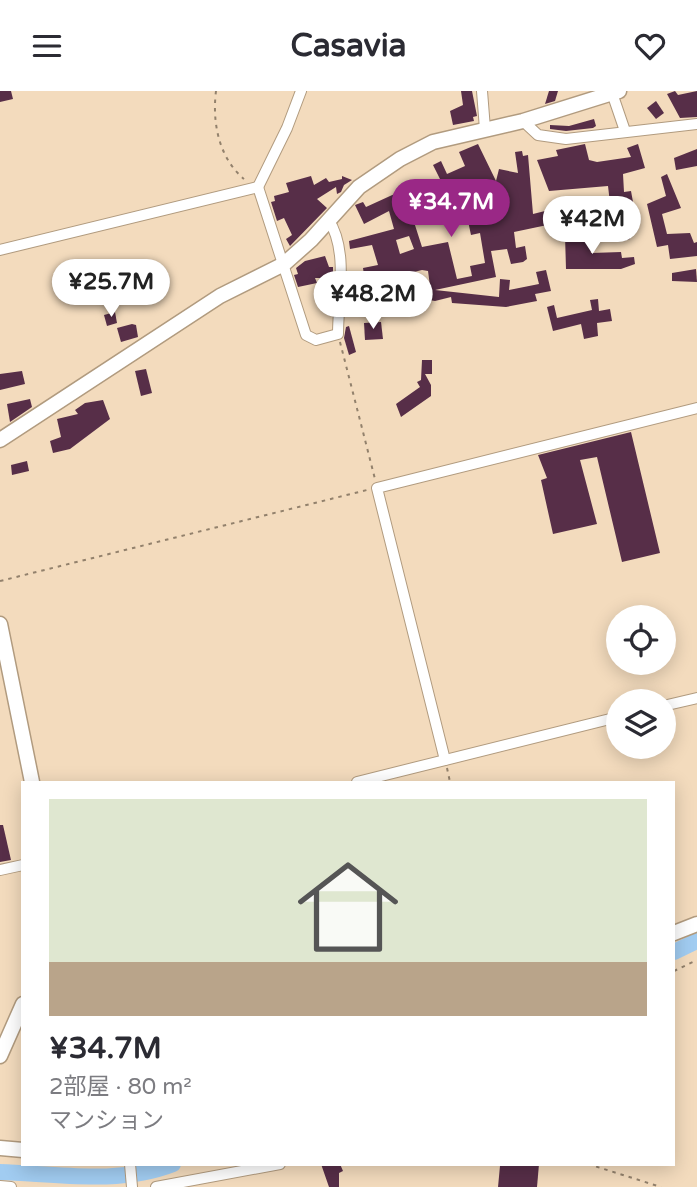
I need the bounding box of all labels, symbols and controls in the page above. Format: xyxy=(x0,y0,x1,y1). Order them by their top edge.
icon: menu xyxy=(28,27,66,65)
text: Casavia xyxy=(290,27,407,65)
icon: heart xyxy=(631,27,669,65)
pin: ¥34.7M xyxy=(394,179,508,239)
text: ¥34.7M xyxy=(408,188,494,216)
pin: ¥42M xyxy=(551,197,633,256)
text: ¥42M xyxy=(559,205,625,233)
pin: ¥25.7M xyxy=(54,259,168,319)
text: ¥25.7M xyxy=(68,268,154,296)
pin: ¥48.2M xyxy=(316,271,430,331)
text: ¥48.2M xyxy=(330,280,416,308)
map controls xyxy=(606,605,676,759)
button: locate xyxy=(606,605,676,675)
button: layers xyxy=(606,689,676,759)
icon: home xyxy=(285,844,411,970)
text: ¥34.7M xyxy=(49,1030,162,1067)
text: 2部屋 · 80 m² xyxy=(49,1073,192,1101)
text: マンション xyxy=(49,1107,164,1135)

